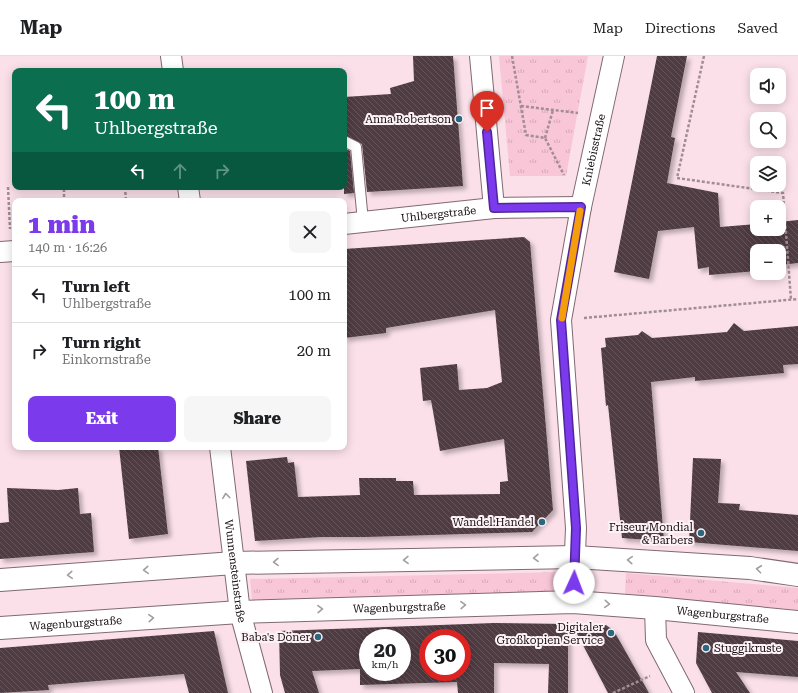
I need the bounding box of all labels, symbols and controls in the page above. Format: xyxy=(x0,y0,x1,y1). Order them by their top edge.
text: Map xyxy=(20,16,62,39)
text: Map xyxy=(593,20,623,36)
text: Directions xyxy=(645,20,715,36)
text: Saved xyxy=(737,20,778,36)
map controls xyxy=(750,68,786,280)
button: sound xyxy=(750,68,786,104)
text: 100 m xyxy=(94,83,175,116)
icon: left xyxy=(28,84,80,136)
pin xyxy=(470,91,504,132)
icon: arrive xyxy=(476,97,498,119)
button: search xyxy=(750,112,786,148)
place label: Anna Robertson xyxy=(365,113,451,126)
street label: Kniebisstraße xyxy=(579,113,608,187)
marker: Anna Robertson xyxy=(454,114,464,124)
text: Uhlbergstraße xyxy=(94,117,218,138)
button: layers xyxy=(750,156,786,192)
icon: left xyxy=(127,160,149,182)
icon: ahead xyxy=(169,160,191,182)
icon: right xyxy=(211,160,233,182)
button: + xyxy=(750,200,786,236)
street label: Uhlbergstraße xyxy=(400,203,477,224)
text: 1 min xyxy=(28,211,95,239)
button: close xyxy=(289,211,331,253)
text: 140 m · 16:26 xyxy=(28,240,107,255)
button: − xyxy=(750,244,786,280)
text: Turn left xyxy=(62,278,130,296)
icon: left xyxy=(28,284,50,306)
text: 100 m xyxy=(288,286,331,304)
text: Uhlbergstraße xyxy=(62,296,151,311)
text: Turn right xyxy=(62,334,141,352)
icon: right xyxy=(28,340,50,362)
text: 20 m xyxy=(297,342,331,360)
text: Einkornstraße xyxy=(62,352,151,367)
button: Exit xyxy=(28,396,176,442)
button: Share xyxy=(184,396,331,442)
one-way arrow xyxy=(222,493,231,500)
place label: Wandel.Handel xyxy=(453,516,535,529)
marker: Wandel.Handel xyxy=(537,517,547,527)
street label: Wunnensteinstraße xyxy=(222,519,249,624)
place label: Friseur Mondial & Barbers xyxy=(609,521,694,547)
marker: Friseur Mondial & Barbers xyxy=(696,528,706,538)
one-way arrow xyxy=(533,554,539,562)
one-way arrow xyxy=(403,556,409,564)
one-way arrow xyxy=(627,556,633,565)
one-way arrow xyxy=(273,558,279,566)
position arrow xyxy=(553,562,595,604)
one-way arrow xyxy=(143,565,149,574)
one-way arrow xyxy=(756,565,762,574)
one-way arrow xyxy=(67,570,73,579)
street label: Wagenburgstraße xyxy=(353,599,446,615)
one-way arrow xyxy=(604,600,610,609)
one-way arrow xyxy=(460,601,466,610)
street label: Wagenburgstraße xyxy=(676,604,770,626)
one-way arrow xyxy=(317,605,323,613)
street label: Wagenburgstraße xyxy=(29,613,123,633)
one-way arrow xyxy=(148,613,154,622)
place label: Digitaler Großkopien Service xyxy=(497,621,603,647)
marker: Digitaler Großkopien Service xyxy=(606,628,616,638)
speed limit sign: 30 xyxy=(419,629,471,681)
place label: Baba's Döner xyxy=(241,631,310,644)
marker: Baba's Döner xyxy=(313,632,323,642)
text: 20 xyxy=(374,638,396,662)
place label: Stuggikruste xyxy=(714,642,782,655)
marker: Stuggikruste xyxy=(701,643,711,653)
text: km/h xyxy=(372,659,398,670)

